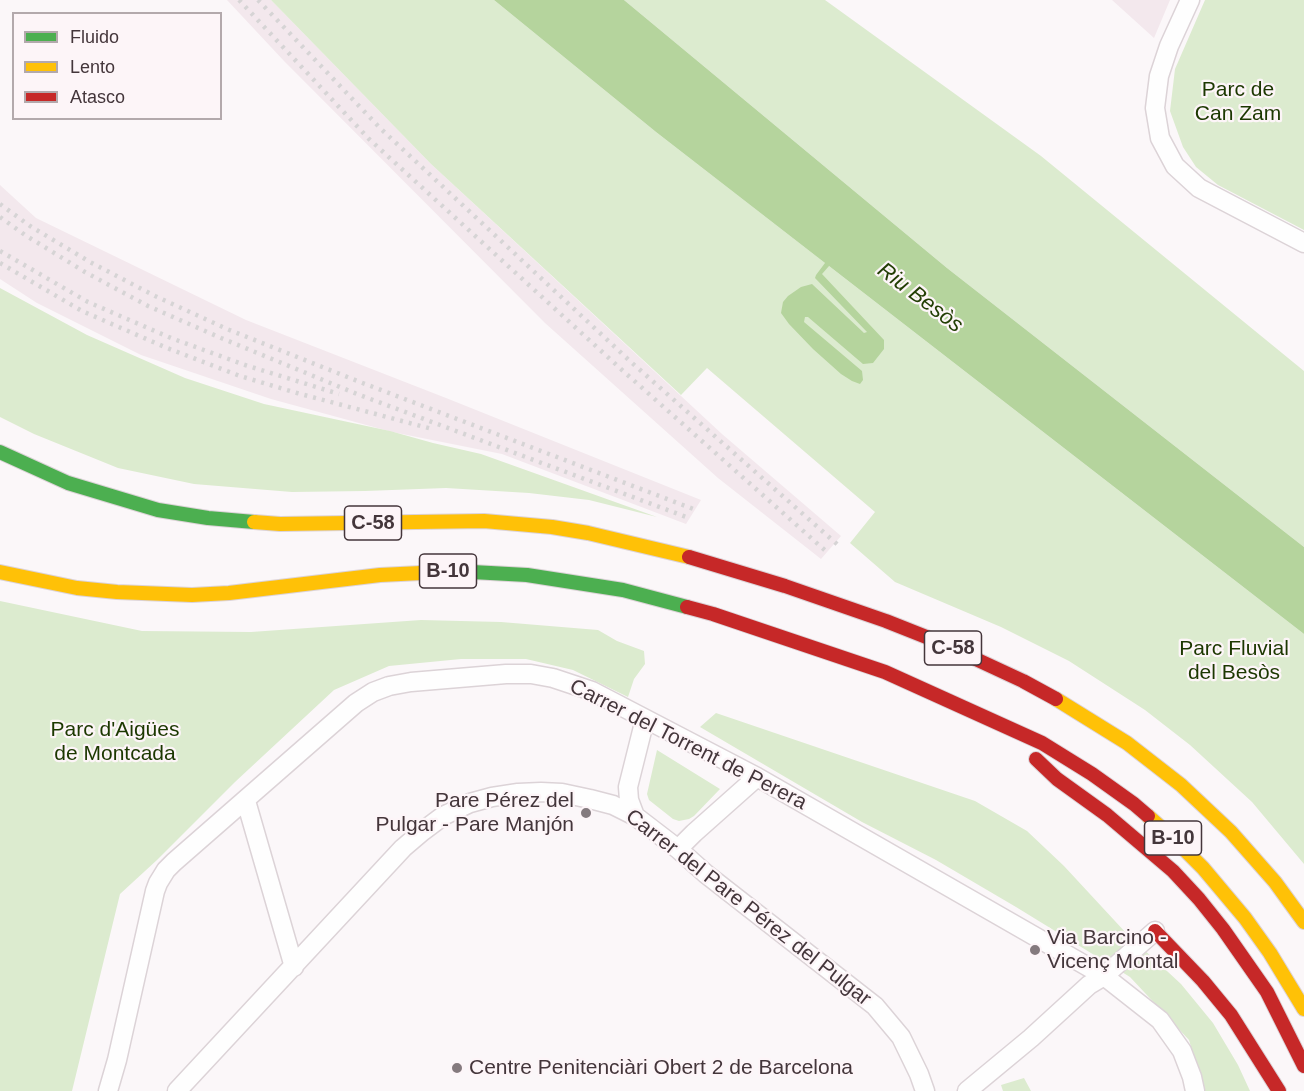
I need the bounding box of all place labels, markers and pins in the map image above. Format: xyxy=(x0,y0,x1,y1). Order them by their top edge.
place label: Pare Pérez del Pulgar - Pare Manjón xyxy=(376,788,574,838)
marker: Pare Pérez del Pulgar - Pare Manjón xyxy=(579,806,593,820)
place label: Via Barcino - Vicenç Montal xyxy=(1047,925,1179,975)
marker: Via Barcino - Vicenç Montal xyxy=(1028,943,1042,957)
place label: Centre Penitenciàri Obert 2 de Barcelona xyxy=(469,1055,853,1081)
marker: Centre Penitenciàri Obert 2 de Barcelona xyxy=(450,1061,464,1075)

